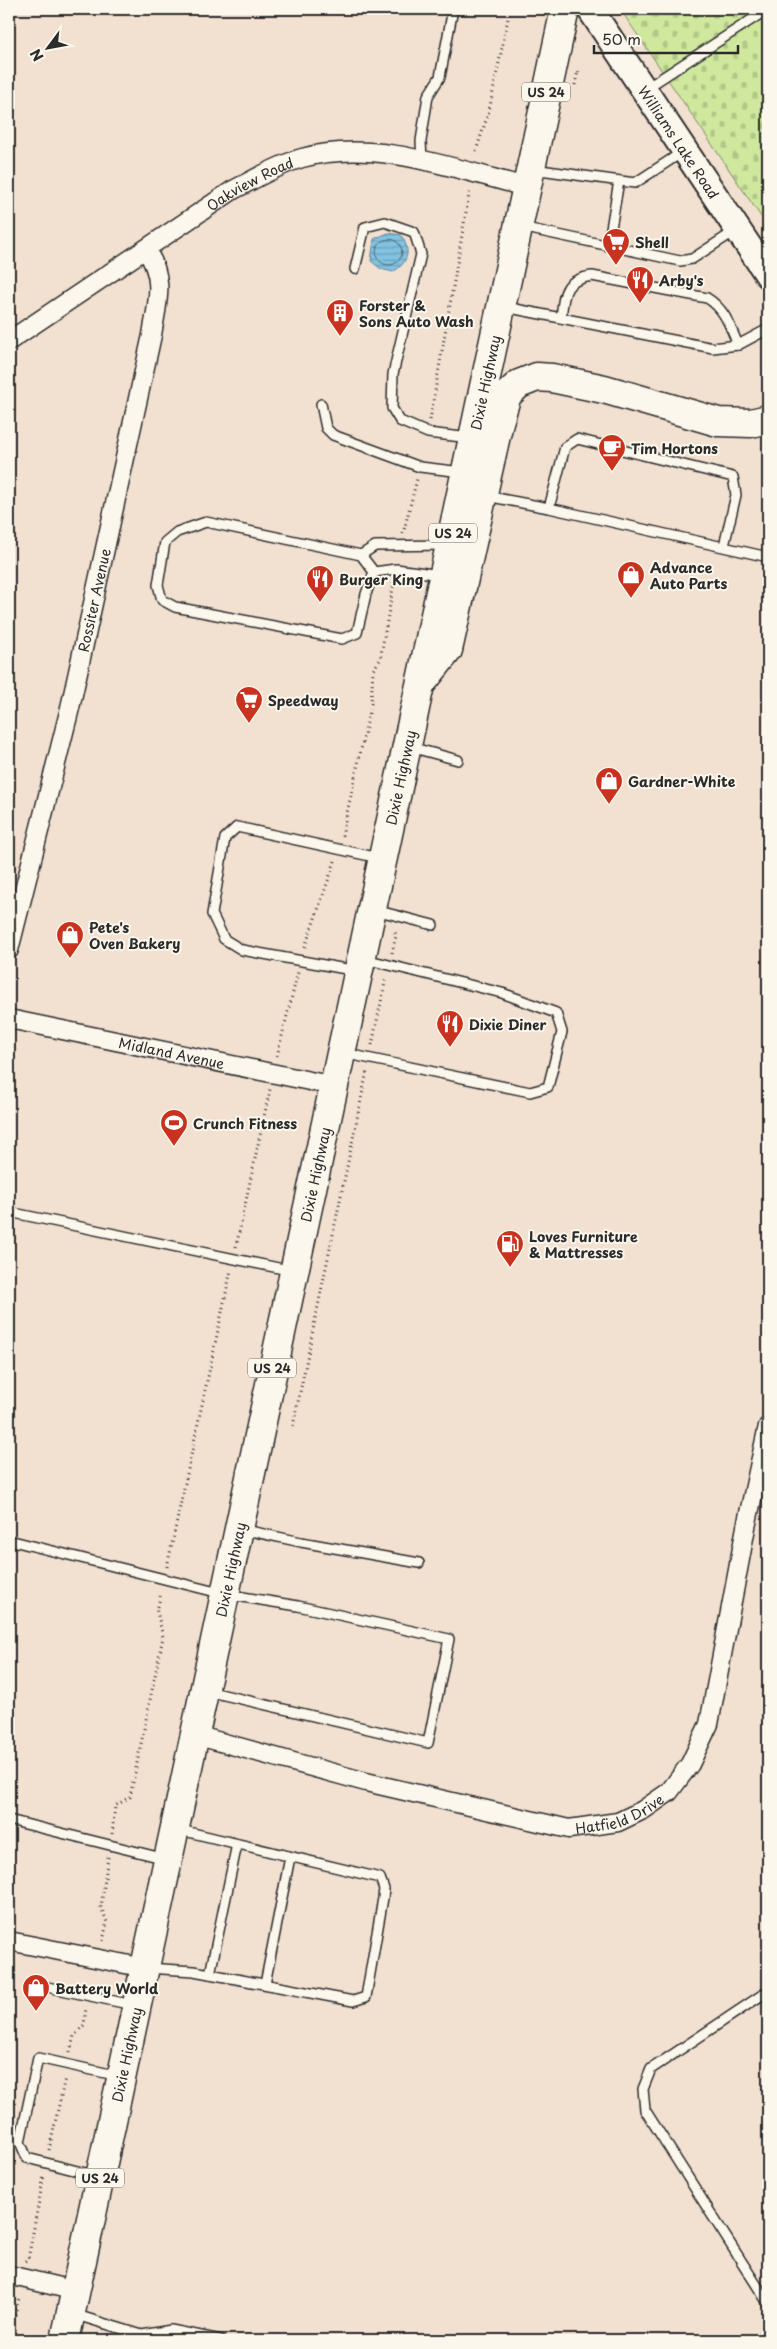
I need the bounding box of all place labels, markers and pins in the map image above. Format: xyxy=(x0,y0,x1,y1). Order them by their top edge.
supermarket icon: Shell xyxy=(601,227,631,266)
place label: Shell xyxy=(635,232,669,253)
restaurant icon: Arby's xyxy=(625,265,655,304)
place label: Arby's xyxy=(658,270,704,291)
place label: Forster & Sons Auto Wash xyxy=(359,295,474,332)
building icon: Forster & Sons Auto Wash xyxy=(325,298,355,337)
cafe icon: Tim Hortons xyxy=(597,433,627,472)
place label: Tim Hortons xyxy=(631,438,718,459)
place label: Advance Auto Parts xyxy=(650,557,728,594)
shop icon: Advance Auto Parts xyxy=(616,560,646,599)
restaurant icon: Burger King xyxy=(305,564,335,603)
place label: Burger King xyxy=(339,569,423,590)
supermarket icon: Speedway xyxy=(234,685,264,724)
place label: Speedway xyxy=(268,690,339,711)
shop icon: Gardner-White xyxy=(594,766,624,805)
place label: Gardner-White xyxy=(628,771,736,792)
place label: Pete's Oven Bakery xyxy=(89,917,180,954)
shop icon: Pete's Oven Bakery xyxy=(55,920,85,959)
restaurant icon: Dixie Diner xyxy=(435,1009,465,1048)
place label: Dixie Diner xyxy=(469,1014,546,1035)
sports icon: Crunch Fitness xyxy=(159,1108,189,1147)
place label: Crunch Fitness xyxy=(193,1113,297,1134)
place label: Loves Furniture & Mattresses xyxy=(529,1226,638,1263)
fuel station icon: Loves Furniture & Mattresses xyxy=(495,1229,525,1268)
shop icon: Battery World xyxy=(21,1973,51,2012)
place label: Battery World xyxy=(55,1978,159,1999)

